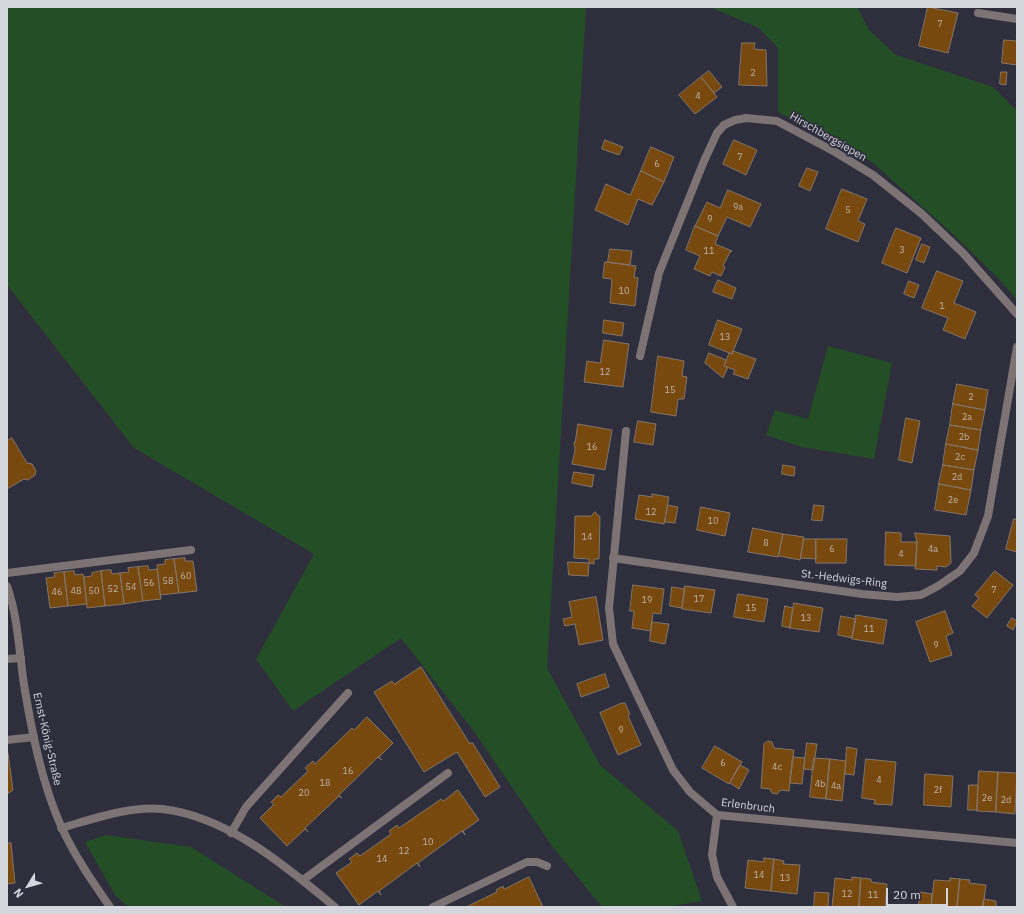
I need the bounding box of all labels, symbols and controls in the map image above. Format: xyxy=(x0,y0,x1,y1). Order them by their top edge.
house number: 7 xyxy=(937,19,943,29)
house number: 2 xyxy=(750,68,756,78)
house number: 4 xyxy=(695,91,701,101)
street label: Hirschbergsiepen xyxy=(787,110,869,164)
house number: 7 xyxy=(737,152,743,162)
house number: 6 xyxy=(654,159,660,169)
house number: 9a xyxy=(733,202,743,212)
house number: 5 xyxy=(845,205,851,215)
house number: 9 xyxy=(707,214,713,224)
house number: 3 xyxy=(899,245,905,255)
house number: 11 xyxy=(704,246,714,256)
house number: 10 xyxy=(619,286,629,296)
house number: 1 xyxy=(939,301,945,311)
house number: 13 xyxy=(720,332,730,342)
house number: 12 xyxy=(600,367,610,377)
house number: 15 xyxy=(665,385,675,395)
house number: 2 xyxy=(968,392,974,402)
house number: 2a xyxy=(962,412,972,422)
house number: 2b xyxy=(959,432,969,442)
house number: 16 xyxy=(587,442,597,452)
house number: 2c xyxy=(955,452,965,462)
house number: 2d xyxy=(952,472,962,482)
house number: 2e xyxy=(948,495,958,505)
house number: 12 xyxy=(646,507,656,517)
house number: 10 xyxy=(708,516,718,526)
house number: 14 xyxy=(582,532,592,542)
house number: 8 xyxy=(763,538,769,548)
house number: 6 xyxy=(829,544,835,554)
house number: 4a xyxy=(928,544,938,554)
house number: 4 xyxy=(898,549,904,559)
street label: St.-Hedwigs-Ring xyxy=(800,567,888,591)
house number: 60 xyxy=(181,571,191,581)
house number: 58 xyxy=(163,576,173,586)
house number: 56 xyxy=(144,578,154,588)
house number: 54 xyxy=(126,582,136,592)
house number: 52 xyxy=(108,584,118,594)
house number: 7 xyxy=(991,585,997,595)
house number: 48 xyxy=(71,586,81,596)
house number: 50 xyxy=(89,586,99,596)
house number: 46 xyxy=(52,587,62,597)
house number: 17 xyxy=(694,594,704,604)
house number: 19 xyxy=(642,595,652,605)
house number: 15 xyxy=(746,603,756,613)
house number: 13 xyxy=(801,613,811,623)
house number: 11 xyxy=(864,624,874,634)
house number: 9 xyxy=(933,640,939,650)
street label: Ernst-König-Straße xyxy=(30,691,64,787)
house number: 9 xyxy=(618,725,624,735)
house number: 6 xyxy=(720,758,726,768)
house number: 4c xyxy=(772,762,782,772)
house number: 16 xyxy=(343,766,353,776)
house number: 4 xyxy=(876,775,882,785)
house number: 18 xyxy=(320,778,330,788)
house number: 4b xyxy=(815,779,825,789)
house number: 4a xyxy=(831,781,841,791)
house number: 2f xyxy=(934,785,942,795)
house number: 20 xyxy=(299,788,309,798)
house number: 2e xyxy=(982,793,992,803)
house number: 2d xyxy=(1001,795,1011,805)
street label: Erlenbruch xyxy=(720,796,776,816)
house number: 10 xyxy=(423,837,433,847)
house number: 12 xyxy=(399,846,409,856)
house number: 14 xyxy=(377,854,387,864)
north arrow xyxy=(8,866,48,906)
house number: 14 xyxy=(754,870,764,880)
house number: 13 xyxy=(780,873,790,883)
scale bar xyxy=(888,880,950,906)
text: N xyxy=(10,886,26,901)
text: 20 m xyxy=(893,887,921,902)
house number: 12 xyxy=(842,889,852,899)
house number: 11 xyxy=(868,890,878,900)

